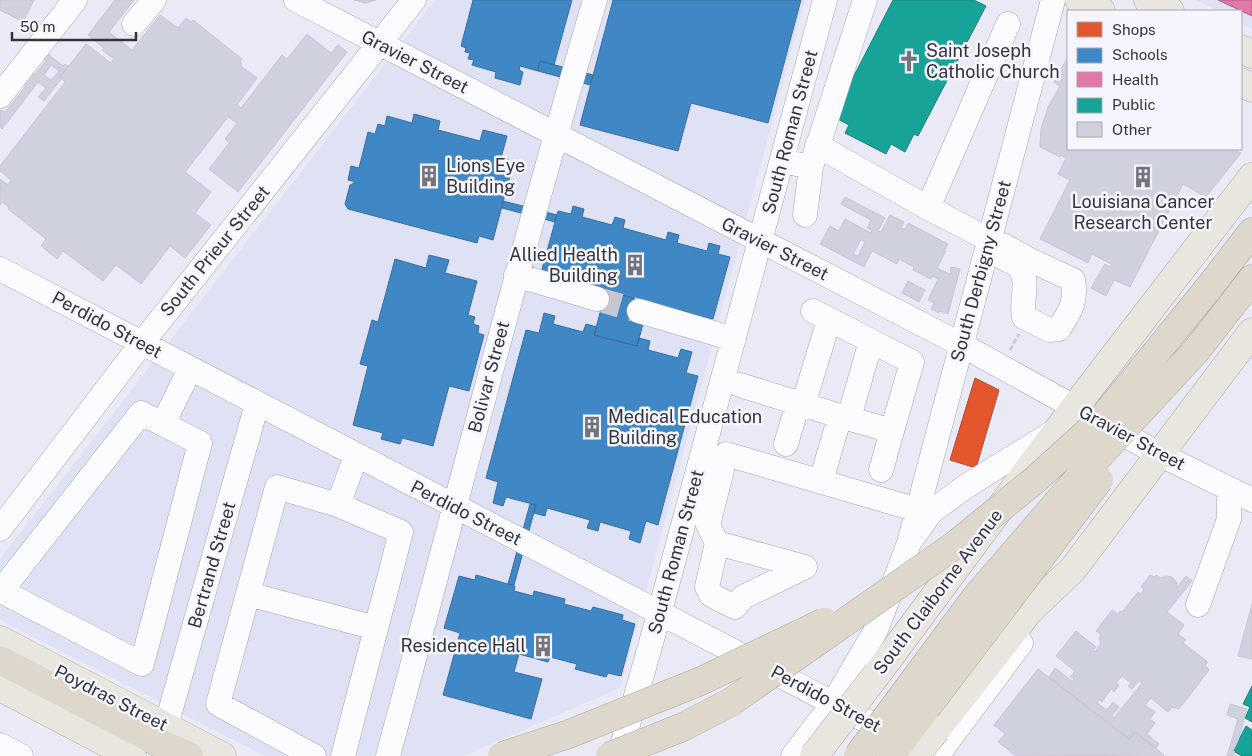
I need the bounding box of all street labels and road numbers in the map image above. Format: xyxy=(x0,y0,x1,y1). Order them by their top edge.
street label: Gravier Street xyxy=(358,26,472,98)
street label: South Roman Street xyxy=(757,47,822,216)
street label: South Derbigny Street xyxy=(946,178,1015,364)
street label: South Prieur Street xyxy=(155,181,274,320)
street label: Gravier Street xyxy=(718,213,832,285)
street label: Perdido Street xyxy=(49,287,166,362)
street label: Bolivar Street xyxy=(463,319,514,435)
street label: Gravier Street xyxy=(1076,401,1189,474)
street label: South Roman Street xyxy=(643,467,708,636)
street label: Perdido Street xyxy=(407,476,525,549)
street label: Bertrand Street xyxy=(183,499,240,631)
street label: South Claiborne Avenue xyxy=(869,505,1007,678)
street label: Poydras Street xyxy=(51,660,171,735)
street label: Perdido Street xyxy=(768,661,885,736)

